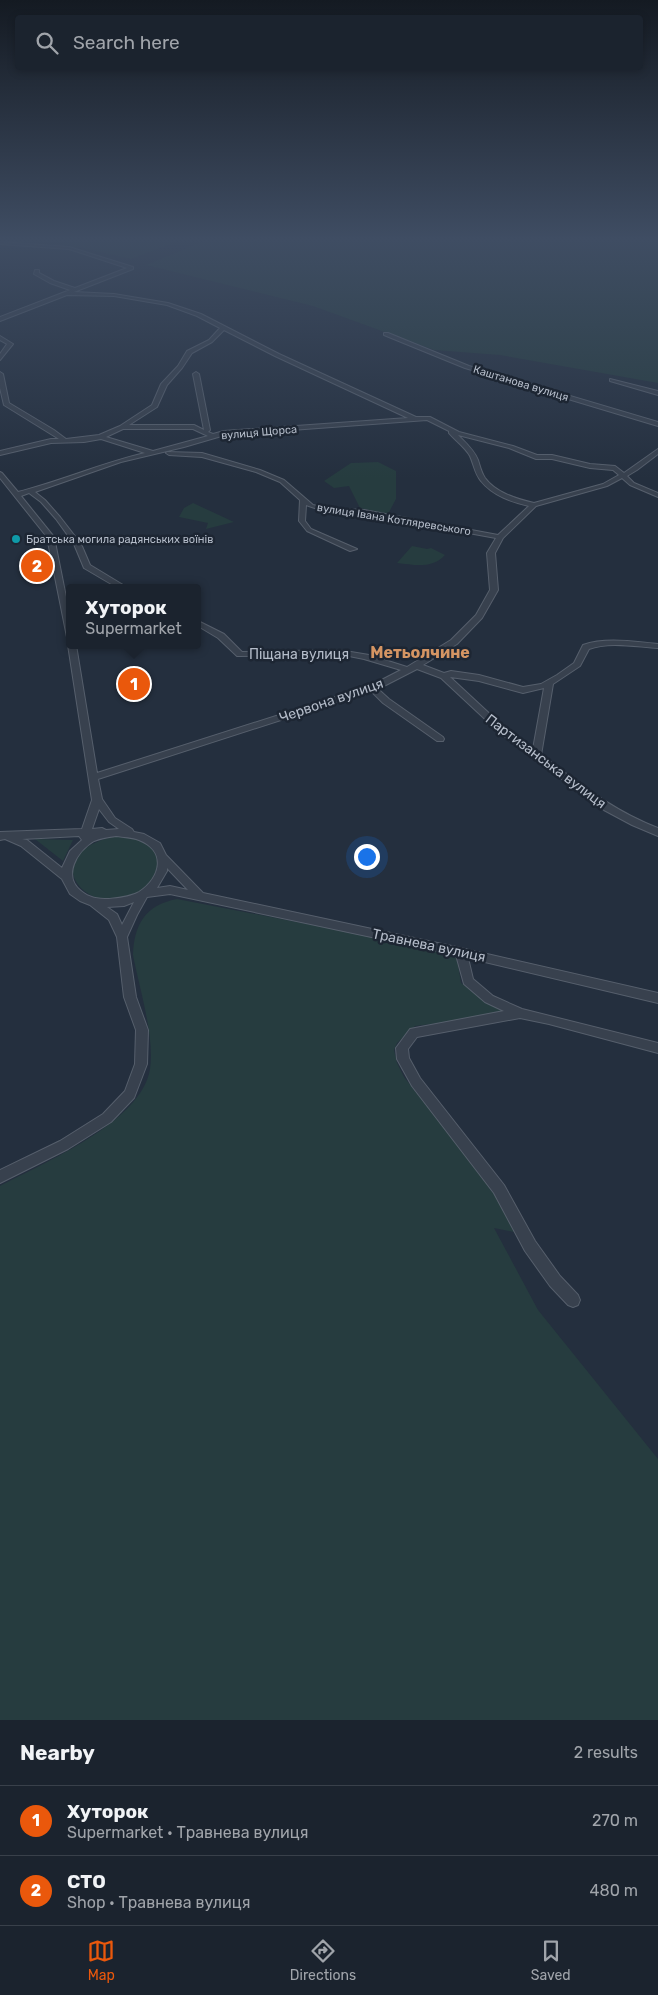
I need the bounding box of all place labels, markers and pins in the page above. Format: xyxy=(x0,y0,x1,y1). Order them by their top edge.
marker: Братська могила радянських воїнів xyxy=(10,533,22,545)
place label: Братська могила радянських воїнів xyxy=(26,533,213,546)
pin: 2 xyxy=(21,547,53,585)
pin: 1 xyxy=(118,665,150,703)

